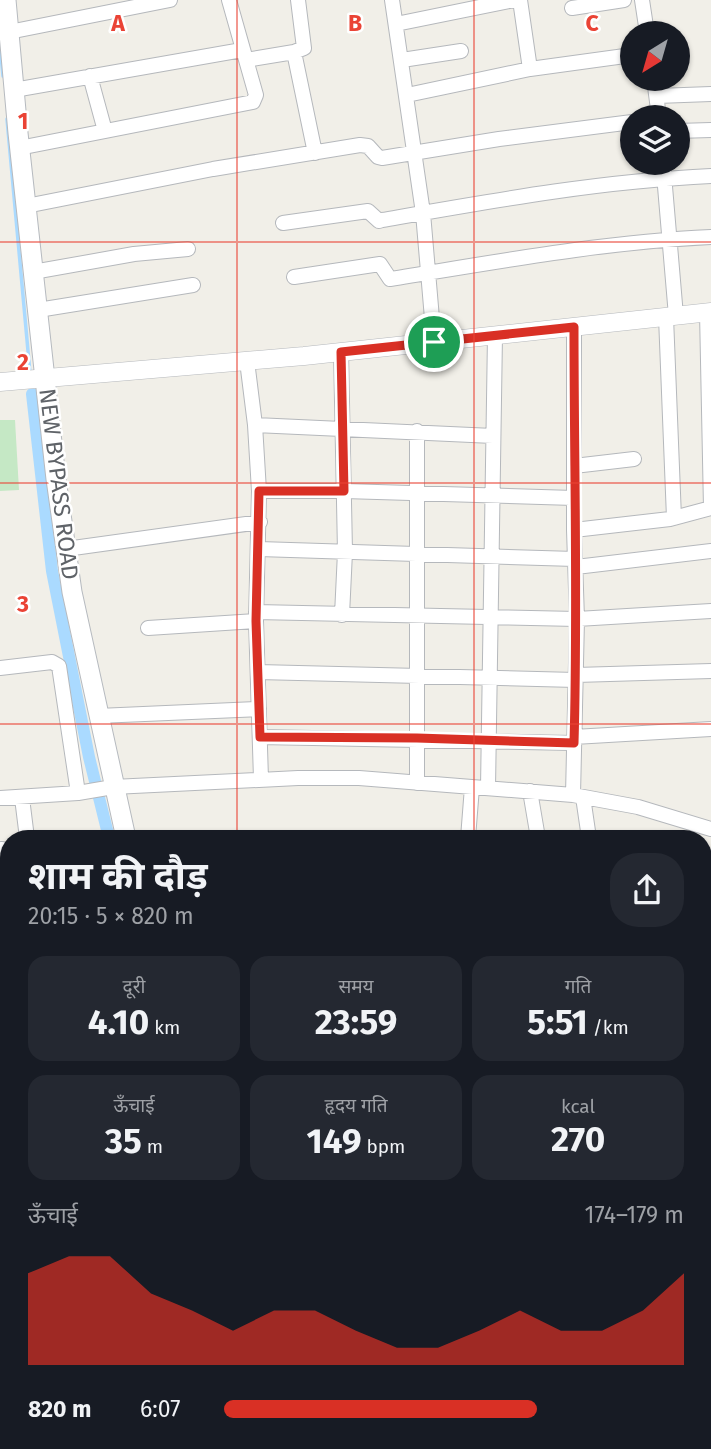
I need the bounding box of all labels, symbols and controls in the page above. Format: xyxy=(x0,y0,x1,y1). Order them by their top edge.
text: A xyxy=(110,9,125,37)
text: B xyxy=(348,9,362,37)
text: C xyxy=(585,9,599,37)
north arrow xyxy=(620,21,690,91)
map controls xyxy=(620,21,690,175)
button: layers xyxy=(620,105,690,175)
text: 1 xyxy=(18,107,28,135)
pin xyxy=(404,312,464,372)
icon: arrive xyxy=(415,323,453,361)
text: 2 xyxy=(17,348,29,376)
street label: NEW BYPASS ROAD xyxy=(33,387,85,581)
text: 3 xyxy=(16,590,29,618)
text: शाम की दौड़ xyxy=(28,853,208,899)
button: share xyxy=(610,853,684,927)
text: 20:15 · 5 × 820 m xyxy=(28,902,194,930)
text: दूरी xyxy=(123,975,145,998)
text: समय xyxy=(338,975,374,998)
text: गति xyxy=(565,975,591,998)
text: 4.10 xyxy=(88,1001,149,1043)
text: 23:59 xyxy=(315,1001,397,1043)
text: 5:51 xyxy=(527,1001,588,1043)
text: km xyxy=(149,1016,180,1039)
text: /km xyxy=(588,1016,629,1039)
text: ऊँचाई xyxy=(113,1094,155,1117)
text: हृदय गति xyxy=(324,1094,388,1117)
text: kcal xyxy=(561,1095,595,1118)
text: 270 xyxy=(551,1118,605,1160)
text: 35 xyxy=(105,1120,142,1162)
text: 149 xyxy=(307,1120,362,1162)
text: m xyxy=(142,1135,163,1158)
text: bpm xyxy=(362,1135,405,1158)
text: ऊँचाई xyxy=(28,1201,78,1229)
text: 174–179 m xyxy=(585,1201,684,1229)
text: 820 m xyxy=(28,1395,91,1423)
text: 6:07 xyxy=(140,1395,180,1423)

